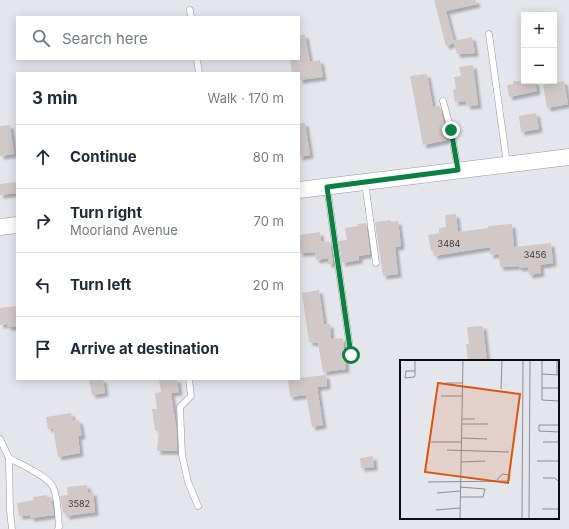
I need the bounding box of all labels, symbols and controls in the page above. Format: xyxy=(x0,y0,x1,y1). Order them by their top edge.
map controls xyxy=(521,12,557,84)
button: + xyxy=(521,12,557,48)
search box xyxy=(16,16,300,60)
icon: search xyxy=(30,27,52,49)
text: Search here xyxy=(62,29,148,48)
button: − xyxy=(521,48,557,84)
text: 3 min xyxy=(32,88,78,108)
text: Walk · 170 m xyxy=(208,90,284,106)
route end xyxy=(442,121,460,139)
icon: ahead xyxy=(32,146,54,168)
text: Continue xyxy=(70,147,137,166)
text: 80 m xyxy=(253,149,284,165)
text: Turn right xyxy=(70,203,142,222)
icon: right xyxy=(32,210,54,232)
text: 70 m xyxy=(254,213,284,229)
text: Moorland Avenue xyxy=(70,222,178,238)
house number: 3484 xyxy=(438,238,461,249)
house number: 3456 xyxy=(524,249,547,260)
icon: left xyxy=(32,274,54,296)
text: Turn left xyxy=(70,275,131,294)
text: 20 m xyxy=(253,277,284,293)
icon: arrive xyxy=(32,338,54,360)
text: Arrive at destination xyxy=(70,339,219,358)
route start xyxy=(342,346,360,364)
inset map xyxy=(400,360,559,519)
house number: 3582 xyxy=(68,498,90,509)

